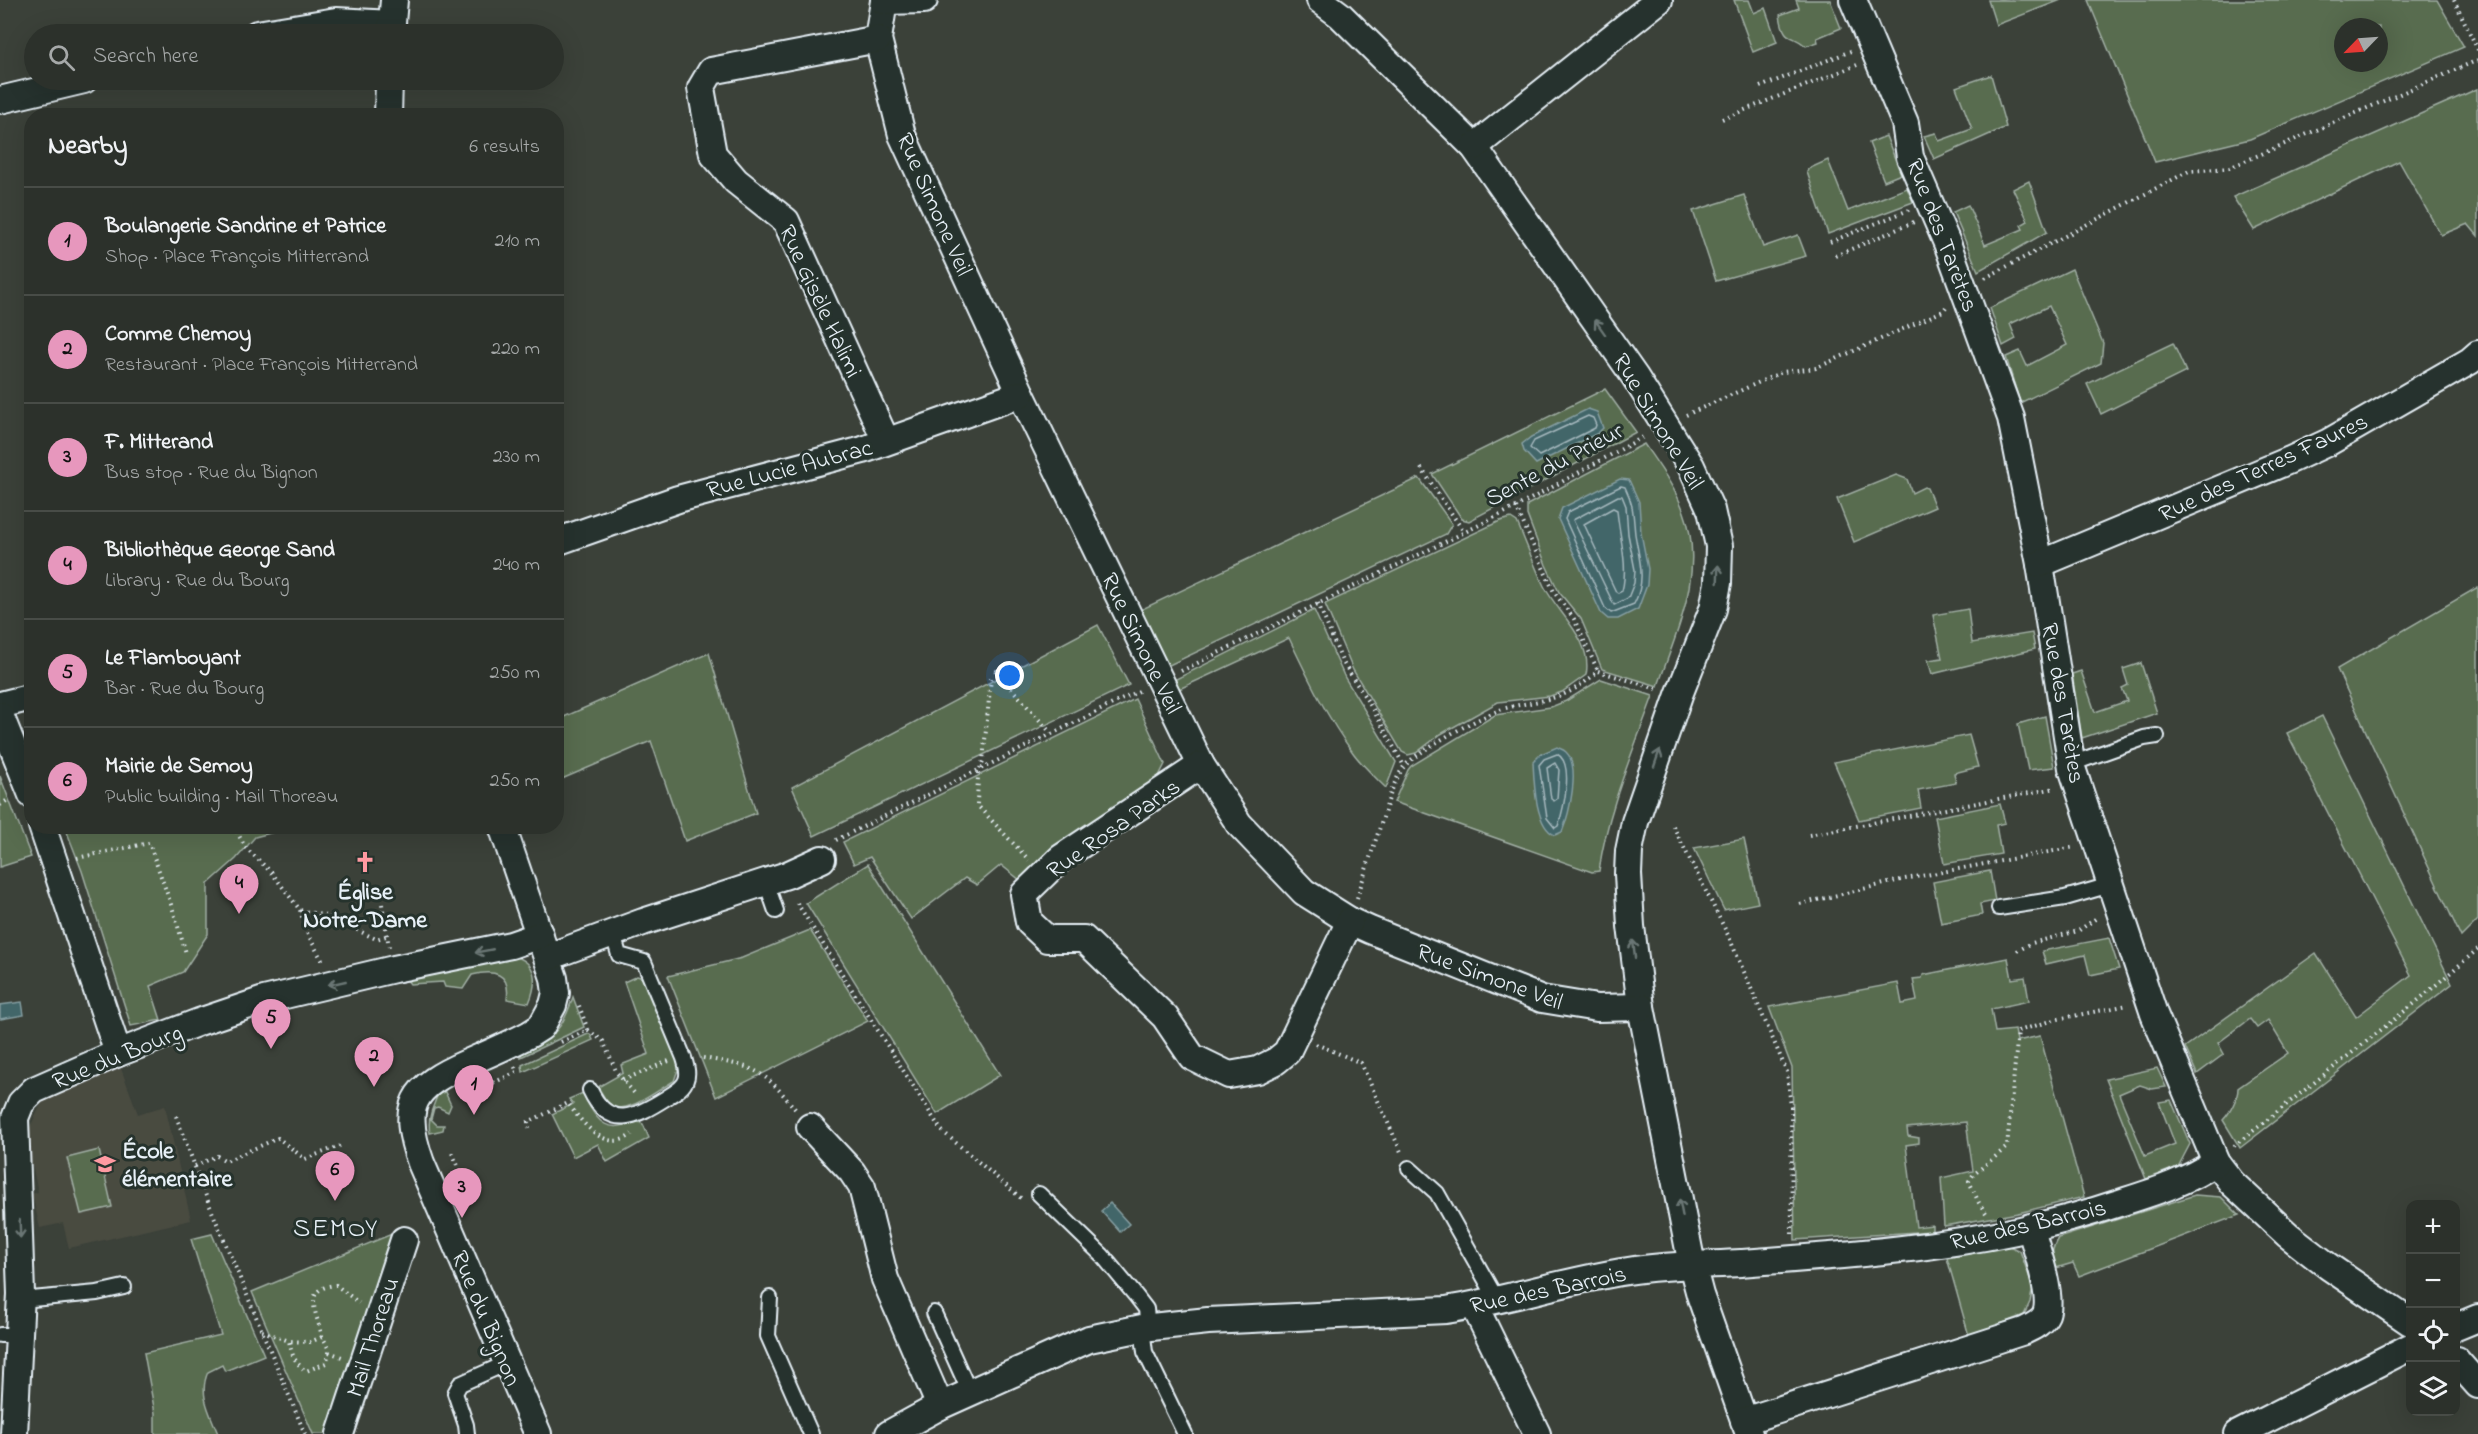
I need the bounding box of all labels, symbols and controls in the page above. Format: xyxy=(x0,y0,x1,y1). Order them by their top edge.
north arrow xyxy=(2334,18,2388,72)
search box xyxy=(24,24,564,90)
icon: search xyxy=(45,41,78,74)
text: Search here xyxy=(93,41,198,73)
text: Nearby xyxy=(48,128,127,166)
street label: Rue Simone Veil xyxy=(886,128,980,282)
text: 6 results xyxy=(469,133,540,162)
street label: Rue des Tarètes xyxy=(1895,154,1986,318)
text: Boulangerie Sandrine et Patrice xyxy=(105,211,386,243)
street label: Rue Gisèle Halimi xyxy=(768,220,869,384)
text: 1 xyxy=(64,227,71,256)
text: 210 m xyxy=(495,227,540,256)
text: Shop · Place François Mitterrand xyxy=(105,243,369,272)
text: Comme Chemoy xyxy=(105,319,251,351)
one-way arrow xyxy=(1594,320,1606,336)
text: 2 xyxy=(63,335,72,364)
text: 220 m xyxy=(491,335,540,364)
street label: Rue Simone Veil xyxy=(1602,347,1711,497)
text: Restaurant · Place François Mitterrand xyxy=(105,351,418,380)
street label: Rue des Terres Faures xyxy=(2154,405,2374,533)
street label: Sente du Prieur xyxy=(1480,415,1631,517)
text: F. Mitterand xyxy=(105,427,213,459)
street label: Rue Lucie Aubrac xyxy=(703,431,877,509)
text: 3 xyxy=(63,443,72,472)
text: 230 m xyxy=(493,443,540,472)
text: Bus stop · Rue du Bignon xyxy=(105,459,318,488)
text: Bibliothèque George Sand xyxy=(105,535,335,567)
text: 4 xyxy=(63,551,72,580)
text: 240 m xyxy=(493,551,540,580)
one-way arrow xyxy=(1712,564,1724,584)
text: Library · Rue du Bourg xyxy=(105,567,290,596)
street label: Rue Simone Veil xyxy=(1090,567,1189,721)
street label: Rue des Tarètes xyxy=(2030,621,2093,786)
text: Le Flamboyant xyxy=(105,643,241,675)
text: 5 xyxy=(62,659,73,688)
text: 250 m xyxy=(489,659,540,688)
your location xyxy=(995,661,1024,690)
text: Bar · Rue du Bourg xyxy=(105,675,264,704)
one-way arrow xyxy=(1653,749,1664,768)
text: Mairie de Semoy xyxy=(105,751,253,783)
text: 6 xyxy=(63,767,72,796)
text: 250 m xyxy=(489,767,540,796)
street label: Rue Rosa Parks xyxy=(1040,771,1188,889)
text: Public building · Mail Thoreau xyxy=(105,783,338,812)
church icon: Église Notre-Dame xyxy=(353,850,377,874)
pin: 4 xyxy=(220,864,258,914)
place label: Église Notre-Dame xyxy=(303,876,428,939)
street label: Rue Simone Veil xyxy=(1411,936,1567,1021)
one-way arrow xyxy=(1628,939,1639,959)
one-way arrow xyxy=(475,946,494,957)
one-way arrow xyxy=(328,977,347,989)
pin: 5 xyxy=(252,1000,290,1049)
street label: Rue du Bourg xyxy=(48,1016,188,1100)
pin: 2 xyxy=(354,1038,394,1087)
pin: 1 xyxy=(454,1066,494,1115)
place label: École élémentaire xyxy=(122,1135,234,1198)
school or university icon: École élémentaire xyxy=(93,1152,117,1176)
pin: 6 xyxy=(316,1152,354,1201)
pin: 3 xyxy=(442,1168,482,1218)
street label: Rue des Barrois xyxy=(1947,1191,2110,1261)
one-way arrow xyxy=(1675,1199,1686,1218)
map controls xyxy=(2406,1200,2460,1416)
button: + xyxy=(2406,1200,2460,1254)
district label: SEMOY xyxy=(293,1210,379,1249)
one-way arrow xyxy=(14,1218,26,1238)
street label: Rue du Bignon xyxy=(440,1246,529,1392)
button: − xyxy=(2406,1254,2460,1308)
street label: Rue des Barrois xyxy=(1467,1258,1630,1325)
street label: Mail Thoreau xyxy=(339,1273,410,1402)
button: locate xyxy=(2406,1308,2460,1362)
button: layers xyxy=(2406,1362,2460,1416)

